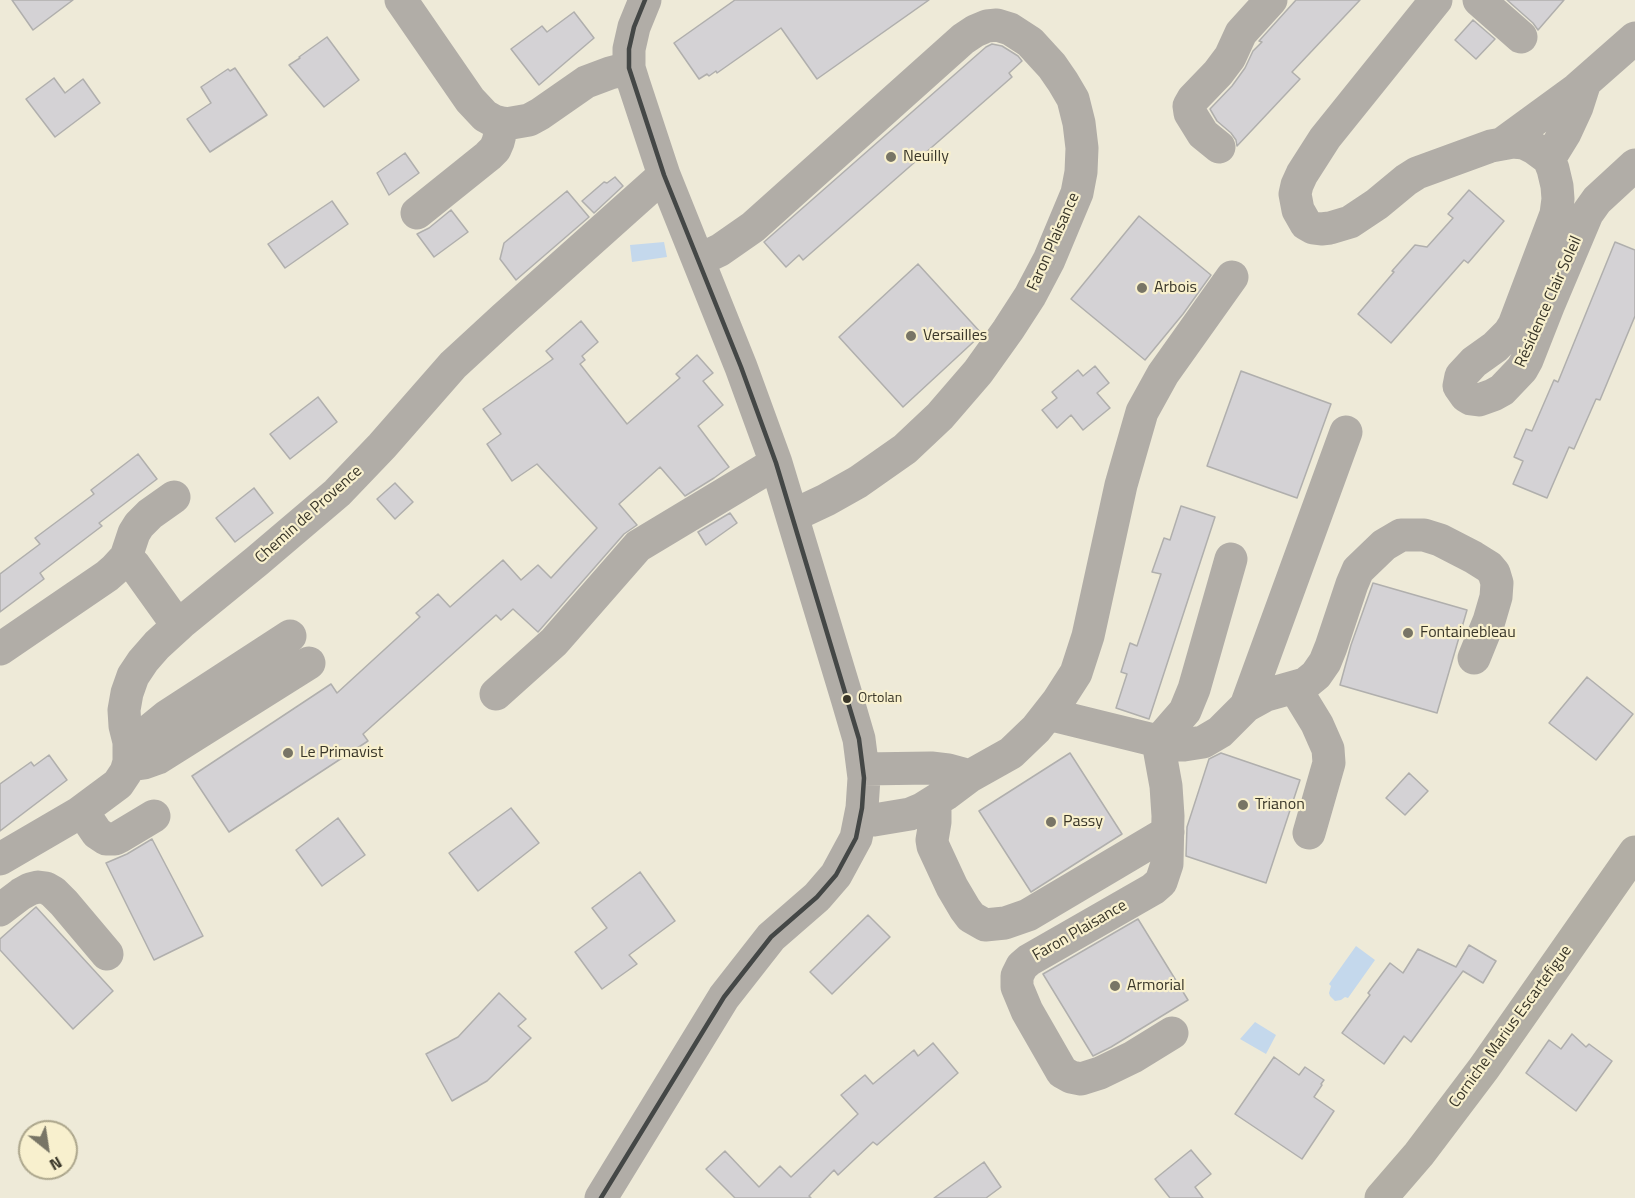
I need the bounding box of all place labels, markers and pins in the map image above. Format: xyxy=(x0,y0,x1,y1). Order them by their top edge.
place label: Neuilly xyxy=(903,147,949,167)
marker: Neuilly xyxy=(884,150,898,164)
place label: Arbois xyxy=(1154,278,1197,298)
marker: Arbois xyxy=(1135,281,1149,295)
place label: Versailles xyxy=(923,326,987,346)
marker: Versailles xyxy=(904,329,918,343)
place label: Fontainebleau xyxy=(1420,623,1516,643)
marker: Fontainebleau xyxy=(1401,626,1415,640)
place label: Ortolan xyxy=(858,691,902,707)
marker: Ortolan xyxy=(841,693,853,705)
place label: Le Primavist xyxy=(300,743,383,763)
marker: Le Primavist xyxy=(281,746,295,760)
place label: Trianon xyxy=(1255,795,1305,815)
marker: Trianon xyxy=(1236,798,1250,812)
place label: Passy xyxy=(1063,812,1103,832)
marker: Passy xyxy=(1044,815,1058,829)
place label: Armorial xyxy=(1127,976,1185,996)
marker: Armorial xyxy=(1108,979,1122,993)

